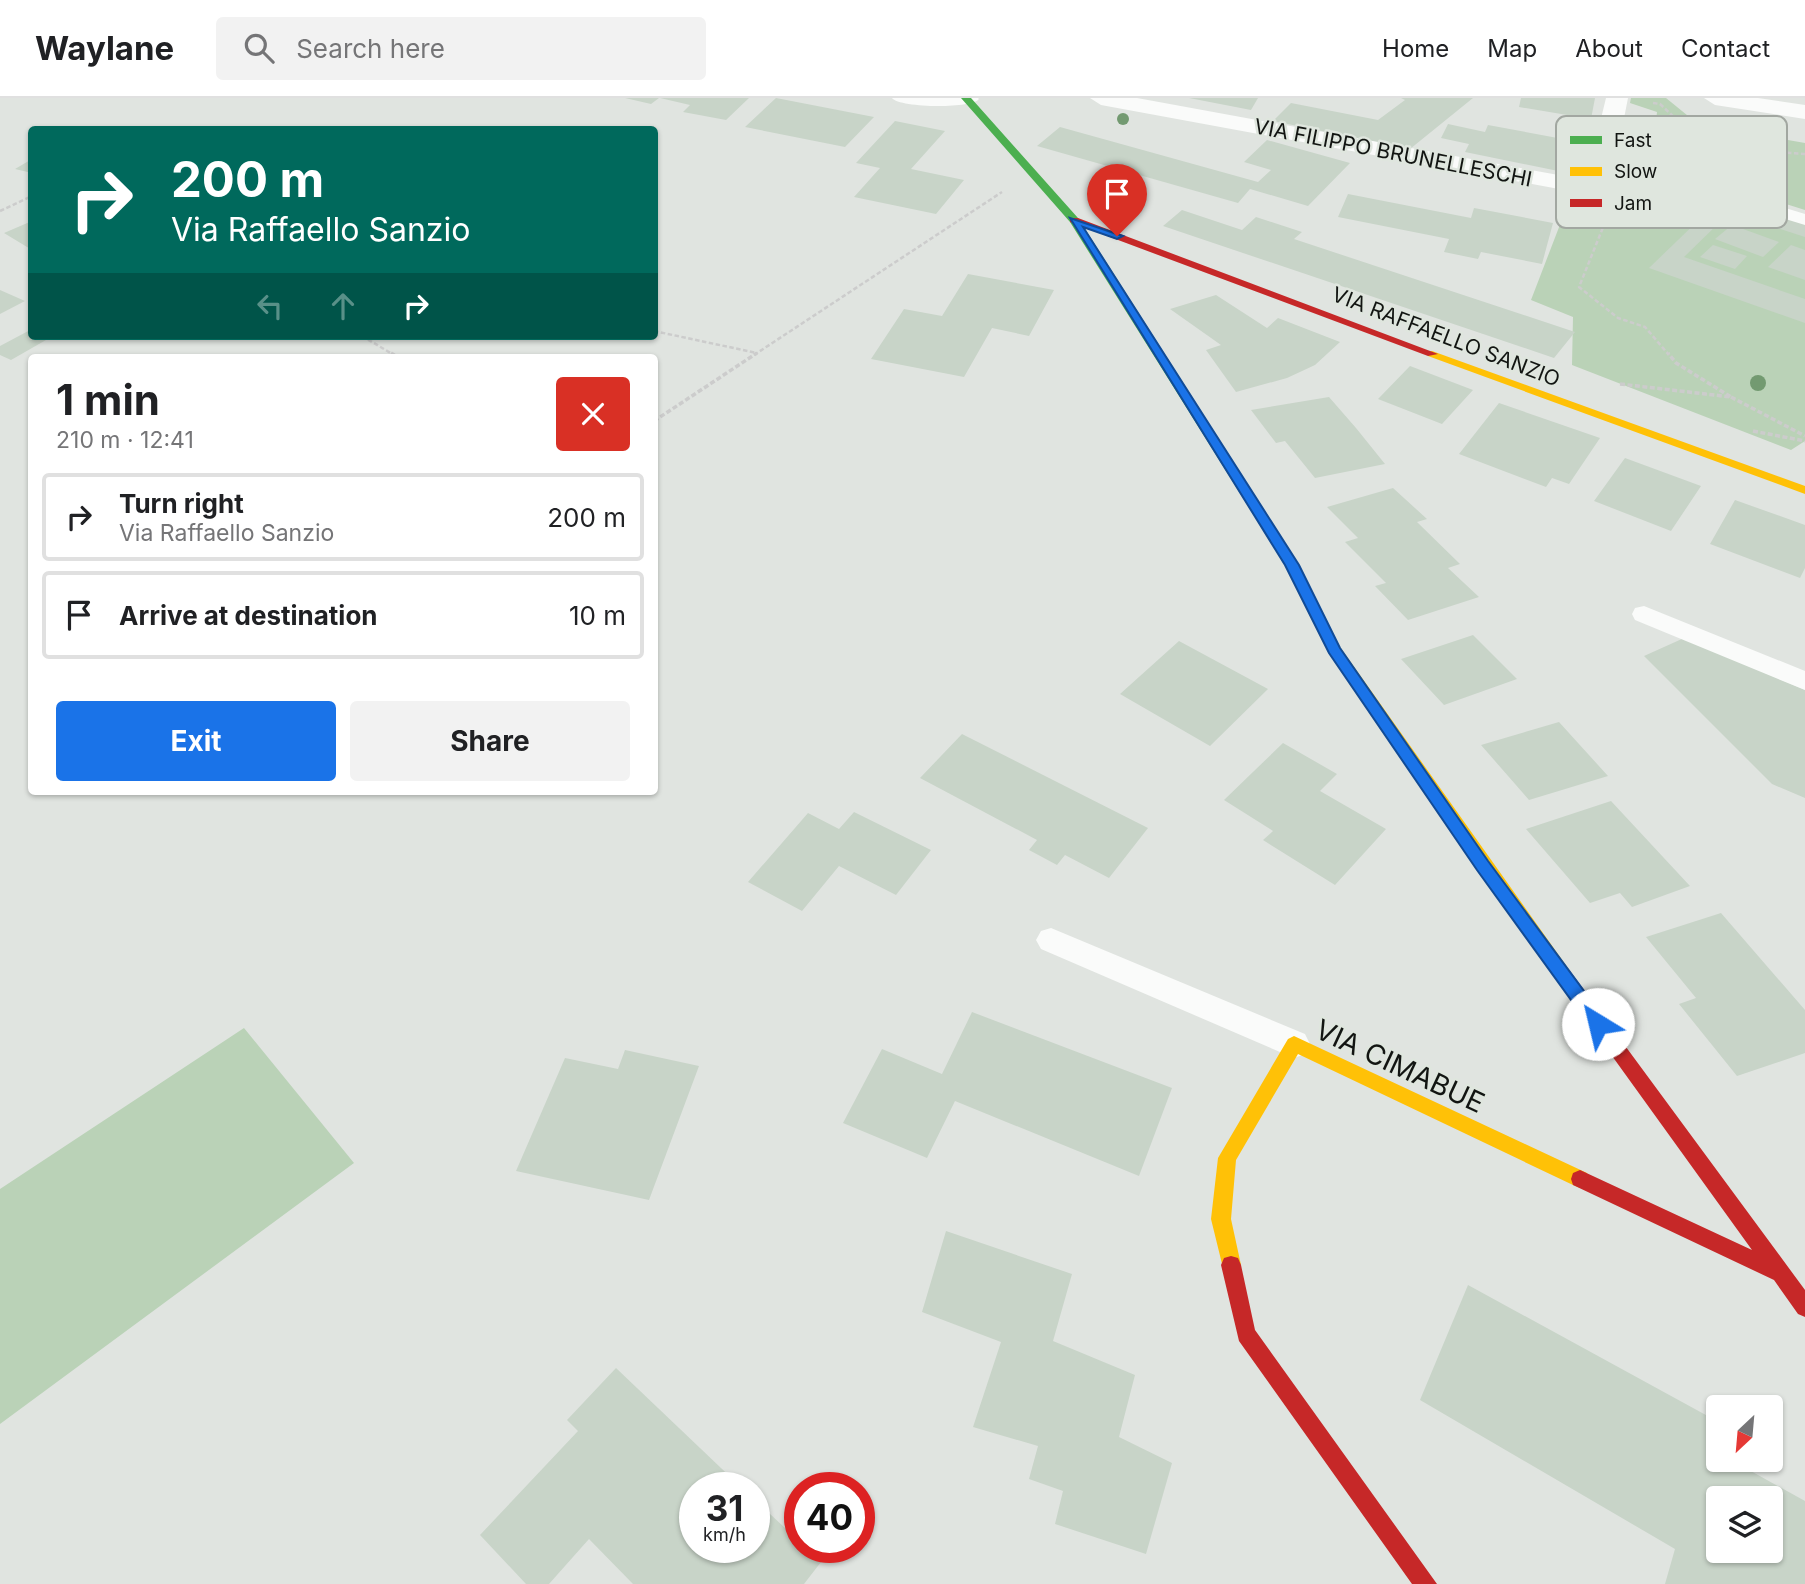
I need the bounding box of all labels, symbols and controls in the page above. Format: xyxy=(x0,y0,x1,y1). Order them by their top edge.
search box xyxy=(216,17,706,80)
text: Waylane xyxy=(35,28,174,68)
icon: search xyxy=(240,29,278,67)
text: Search here xyxy=(296,33,445,64)
text: Home xyxy=(1382,34,1449,63)
text: Map xyxy=(1487,34,1537,63)
text: About xyxy=(1575,34,1643,63)
text: Contact xyxy=(1681,34,1770,63)
street label: VIA FILIPPO BRUNELLESCHI xyxy=(1252,113,1534,192)
legend xyxy=(1556,116,1787,228)
text: Fast xyxy=(1614,129,1652,152)
text: 200 m xyxy=(171,150,324,209)
icon: right xyxy=(56,154,147,245)
text: Slow xyxy=(1614,160,1657,183)
pin xyxy=(1087,164,1147,236)
icon: arrive xyxy=(1098,175,1136,213)
text: Jam xyxy=(1614,192,1652,215)
text: Via Raffaello Sanzio xyxy=(171,210,470,249)
street label: VIA RAFFAELLO SANZIO xyxy=(1329,281,1564,392)
icon: left xyxy=(251,287,289,325)
icon: ahead xyxy=(324,287,362,325)
icon: right xyxy=(397,287,435,325)
text: 1 min xyxy=(56,374,160,425)
button: close xyxy=(556,377,630,451)
text: 210 m · 12:41 xyxy=(56,426,194,454)
text: Turn right xyxy=(119,488,244,519)
icon: right xyxy=(60,498,98,536)
text: 200 m xyxy=(547,502,626,533)
text: Via Raffaello Sanzio xyxy=(119,519,334,547)
icon: arrive xyxy=(60,596,98,634)
text: Arrive at destination xyxy=(119,600,378,631)
text: 10 m xyxy=(569,600,626,631)
button: Exit xyxy=(56,701,336,781)
button: Share xyxy=(350,701,630,781)
position arrow xyxy=(1561,987,1635,1061)
street label: VIA CIMABUE xyxy=(1310,1012,1490,1120)
north arrow xyxy=(1706,1395,1783,1472)
map controls xyxy=(1706,1395,1783,1563)
speed limit sign: 40 xyxy=(784,1472,875,1563)
button: layers xyxy=(1706,1486,1783,1563)
text: 31 xyxy=(706,1487,743,1529)
text: km/h xyxy=(703,1524,746,1545)

